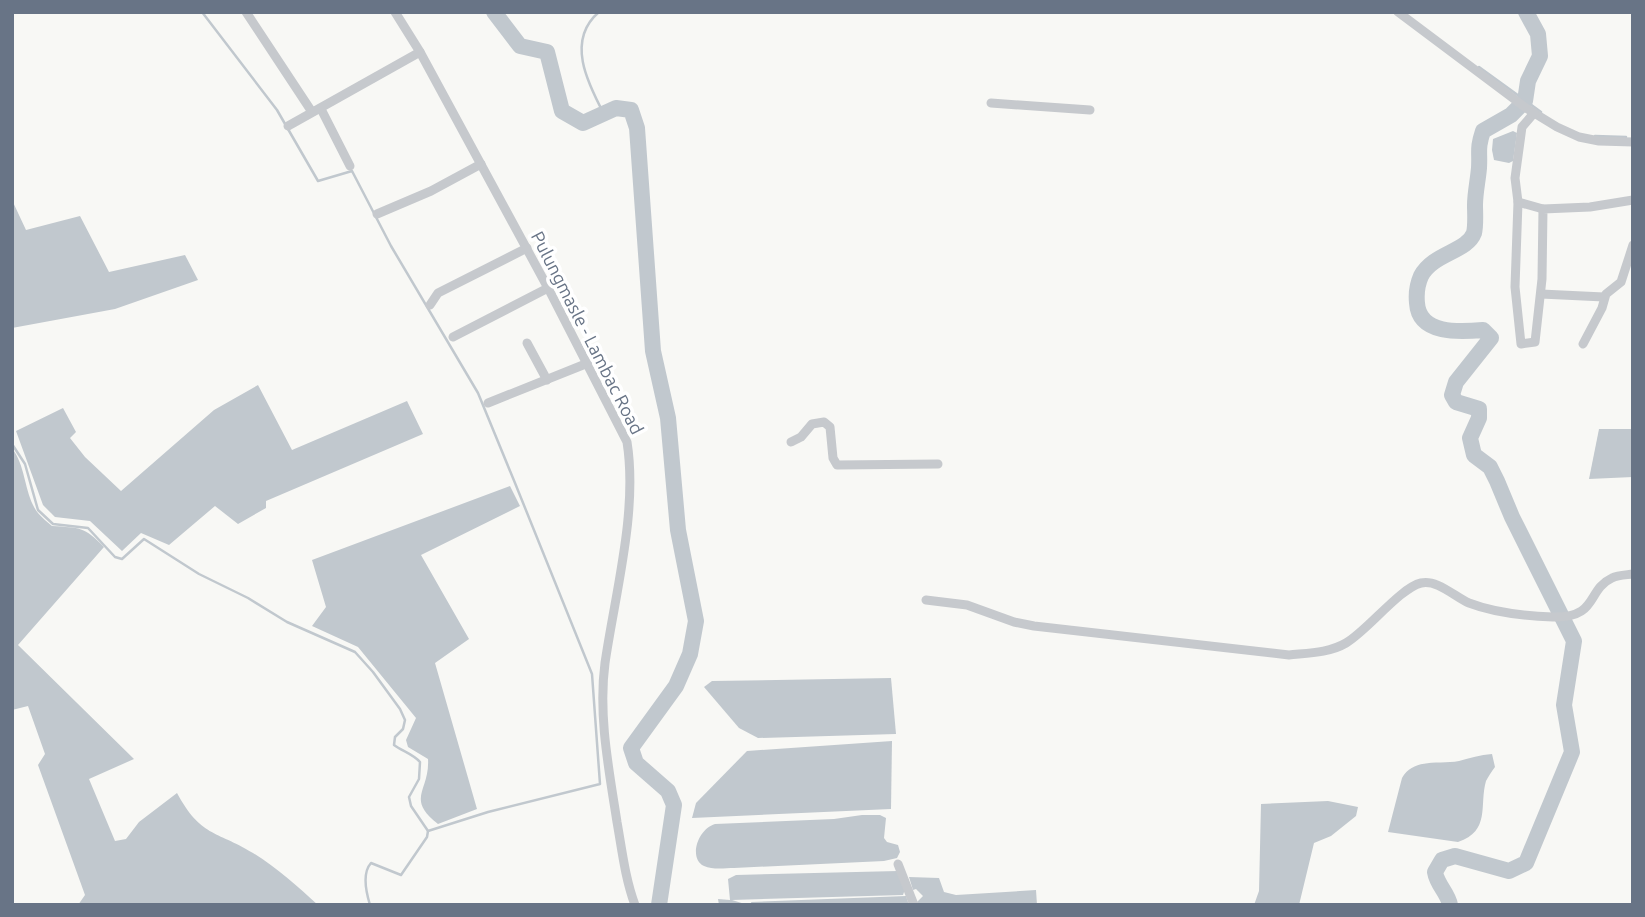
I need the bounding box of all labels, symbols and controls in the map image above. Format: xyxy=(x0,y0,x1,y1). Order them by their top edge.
street label: Pulungmasle - Lambac Road xyxy=(528,228,648,437)

